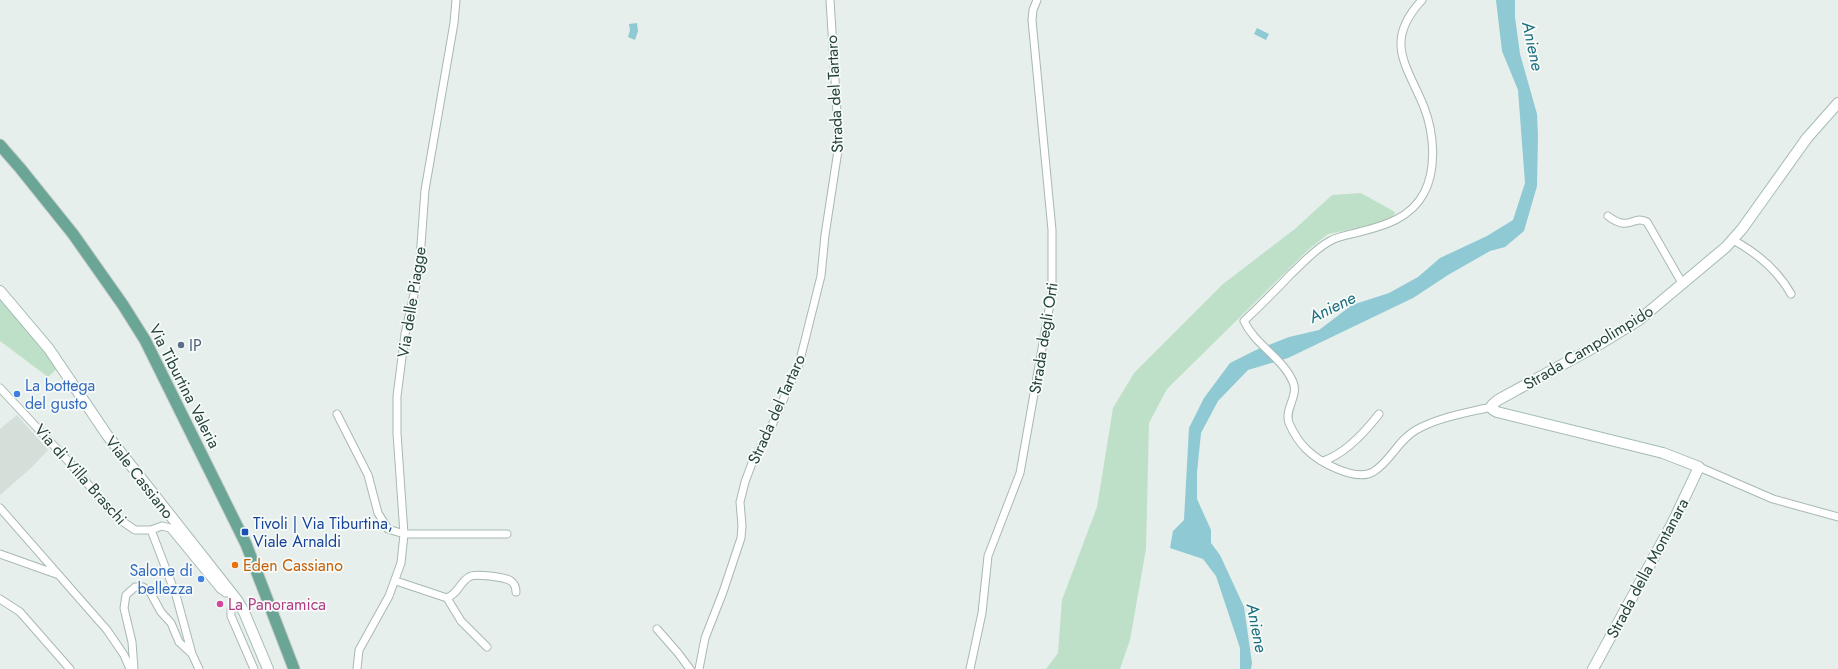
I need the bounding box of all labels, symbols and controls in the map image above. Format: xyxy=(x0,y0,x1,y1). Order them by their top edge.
water label: Aniene xyxy=(1516,18,1550,73)
street label: Strada del Tartaro xyxy=(820,34,849,153)
street label: Via delle Piagge xyxy=(391,245,432,359)
street label: Strada degli Orti xyxy=(1023,281,1064,396)
water label: Aniene xyxy=(1304,285,1360,329)
street label: Strada Campolimpido xyxy=(1519,299,1658,395)
street label: Via Tiburtina Valeria xyxy=(143,320,226,452)
place label: IP xyxy=(189,334,202,357)
marker: IP xyxy=(176,340,186,350)
street label: Strada del Tartaro xyxy=(742,350,811,468)
place label: La bottega del gusto xyxy=(25,374,95,415)
marker: La bottega del gusto xyxy=(12,389,22,399)
street label: Via di Villa Braschi xyxy=(29,419,132,530)
street label: Viale Cassiano xyxy=(100,431,180,524)
street label: Strada della Montanara xyxy=(1601,494,1694,642)
place label: Tivoli | Via Tiburtina, Viale Arnaldi xyxy=(253,512,393,553)
marker: Tivoli | Via Tiburtina, Viale Arnaldi xyxy=(240,527,250,537)
place label: Eden Cassiano xyxy=(243,554,343,577)
place label: Salone di bellezza xyxy=(129,559,193,600)
marker: Eden Cassiano xyxy=(230,560,240,570)
marker: Salone di bellezza xyxy=(196,574,206,584)
place label: La Panoramica xyxy=(228,593,326,616)
marker: La Panoramica xyxy=(215,599,225,609)
water label: Aniene xyxy=(1240,600,1274,655)

